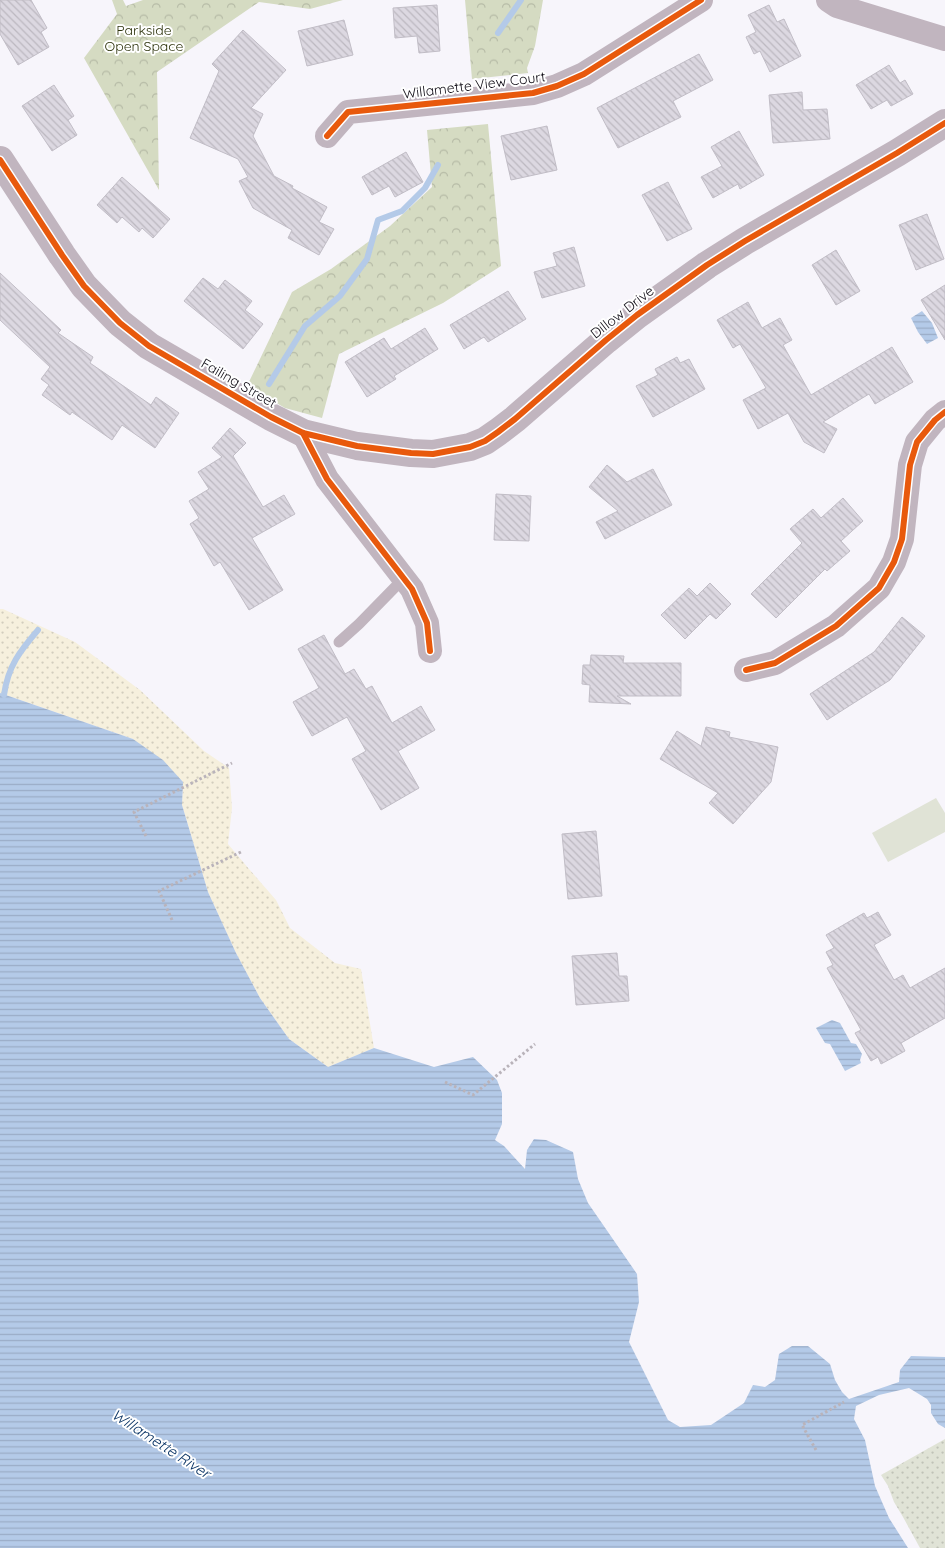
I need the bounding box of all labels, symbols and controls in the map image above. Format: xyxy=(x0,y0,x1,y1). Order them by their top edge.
park label: Parkside Open Space xyxy=(104,21,184,55)
street label: Willamette View Court xyxy=(402,67,547,103)
street label: Dillow Drive xyxy=(587,282,657,342)
street label: Failing Street xyxy=(198,354,280,412)
water label: Willamette River xyxy=(108,1405,216,1484)

